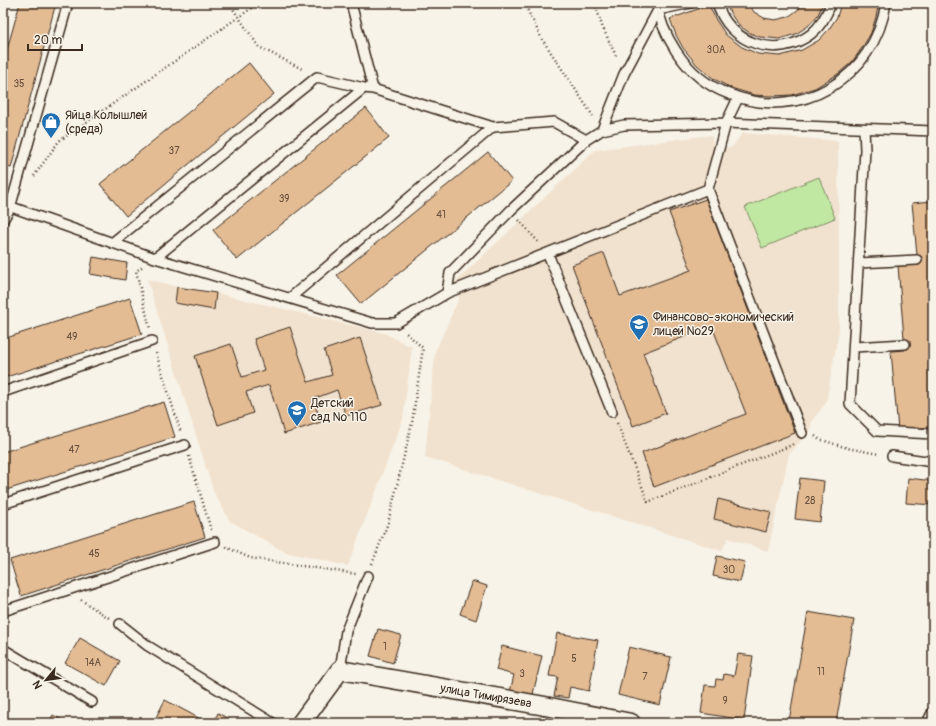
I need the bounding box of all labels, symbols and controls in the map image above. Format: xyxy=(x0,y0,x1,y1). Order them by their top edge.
scale bar xyxy=(28,26,82,52)
text: 20 m xyxy=(34,33,63,48)
house number: 30А xyxy=(707,44,726,56)
house number: 35 xyxy=(14,78,25,90)
place label: Яйца Колышлей (среда) xyxy=(65,108,148,137)
shop icon: Яйца Колышлей (среда) xyxy=(40,111,62,139)
house number: 37 xyxy=(169,145,180,157)
house number: 39 xyxy=(279,193,289,205)
house number: 41 xyxy=(436,209,446,221)
place label: Финансово-экономический лицей №29 xyxy=(653,310,794,339)
school or university icon: Финансово-экономический лицей №29 xyxy=(628,313,650,341)
house number: 49 xyxy=(67,331,77,343)
place label: Детский сад № 110 xyxy=(310,396,367,425)
school or university icon: Детский сад № 110 xyxy=(286,399,308,427)
house number: 47 xyxy=(68,444,80,456)
house number: 28 xyxy=(805,495,815,507)
house number: 45 xyxy=(88,548,100,560)
house number: 30 xyxy=(723,564,735,576)
house number: 1 xyxy=(383,641,387,653)
house number: 5 xyxy=(571,653,577,665)
house number: 14А xyxy=(85,657,102,669)
north arrow xyxy=(26,660,66,700)
house number: 11 xyxy=(817,666,825,678)
house number: 3 xyxy=(519,668,525,680)
house number: 7 xyxy=(642,671,648,683)
text: N xyxy=(30,678,45,691)
street label: улица Тимирязева xyxy=(438,681,533,712)
house number: 9 xyxy=(722,695,728,707)

